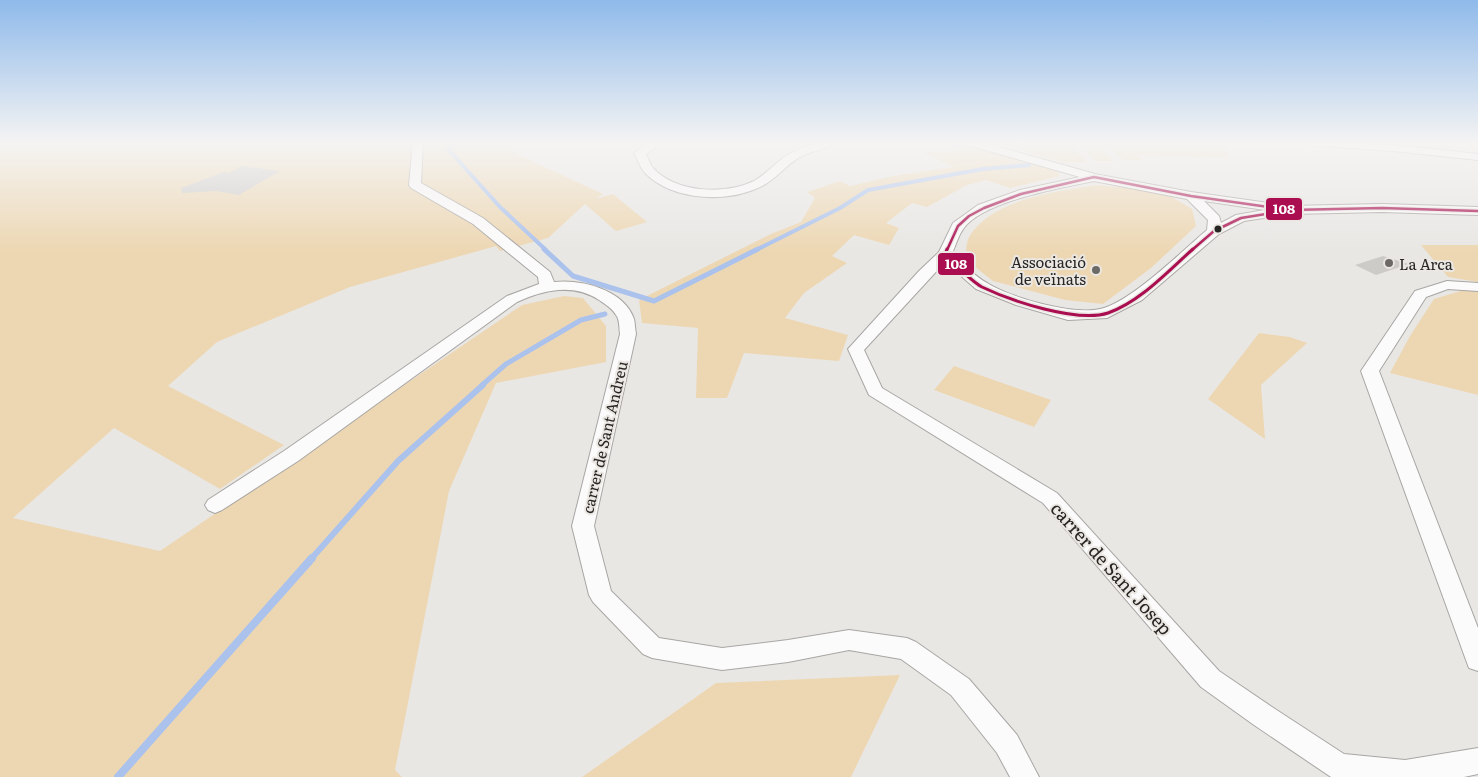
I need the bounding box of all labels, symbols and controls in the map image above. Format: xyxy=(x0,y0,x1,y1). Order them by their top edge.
line badge: 108 xyxy=(1265,197,1303,221)
text: 108 xyxy=(1273,198,1295,218)
unlabelled marker xyxy=(1213,224,1223,234)
place label: Associació de veïnats xyxy=(1011,250,1086,290)
line badge: 108 xyxy=(937,252,975,276)
place label: La Arca xyxy=(1399,252,1454,275)
text: 108 xyxy=(945,253,967,273)
marker: La Arca xyxy=(1383,257,1395,269)
marker: Associació de veïnats xyxy=(1090,264,1102,276)
street label: carrer de Sant Andreu xyxy=(575,358,633,516)
street label: carrer de Sant Josep xyxy=(1045,496,1179,640)

